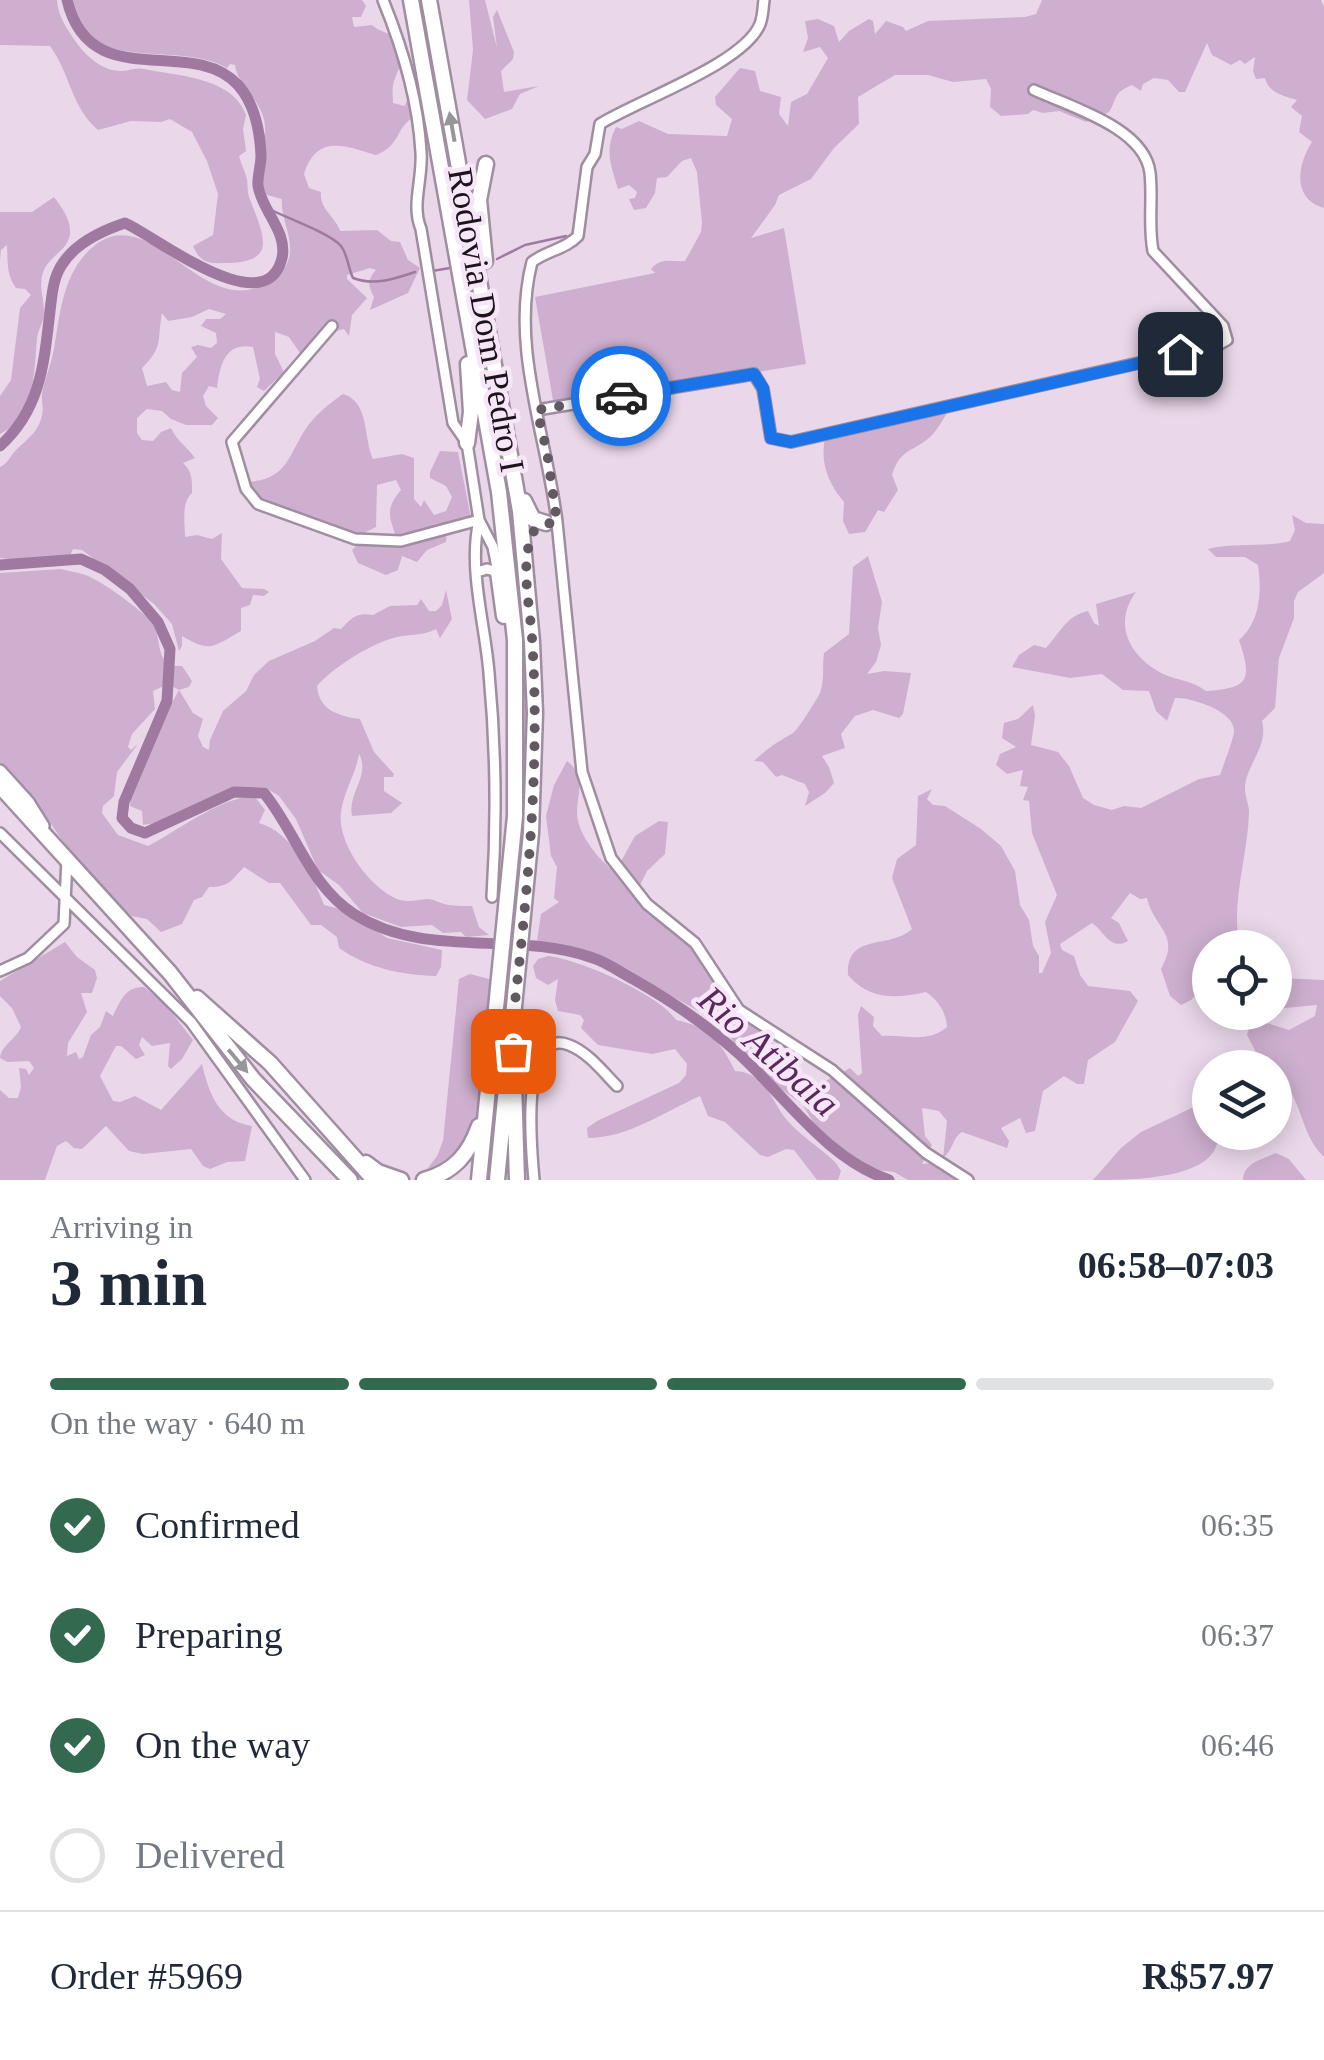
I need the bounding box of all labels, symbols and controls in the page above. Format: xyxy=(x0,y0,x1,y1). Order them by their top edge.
one-way arrow xyxy=(443,111,459,142)
street label: Rodovia Dom Pedro I xyxy=(440,165,532,475)
pin xyxy=(1138,312,1223,397)
icon: home xyxy=(1153,327,1208,382)
courier xyxy=(571,346,671,446)
icon: car xyxy=(594,369,649,424)
map controls xyxy=(1192,930,1292,1150)
button: locate xyxy=(1192,930,1292,1030)
water label: Rio Atibaia xyxy=(690,977,848,1125)
pin xyxy=(471,1009,556,1094)
icon: bag xyxy=(486,1024,541,1079)
one-way arrow xyxy=(227,1049,248,1074)
button: layers xyxy=(1192,1050,1292,1150)
text: Arriving in xyxy=(50,1209,193,1245)
text: 06:58–07:03 xyxy=(1078,1244,1274,1286)
text: 3 min xyxy=(50,1247,207,1319)
text: On the way · 640 m xyxy=(50,1405,305,1441)
icon: check xyxy=(50,1498,105,1553)
text: Confirmed xyxy=(135,1504,300,1546)
text: 06:35 xyxy=(1201,1507,1274,1543)
icon: check xyxy=(50,1608,105,1663)
text: Preparing xyxy=(135,1614,283,1656)
text: 06:37 xyxy=(1201,1617,1274,1653)
icon: check xyxy=(50,1718,105,1773)
text: On the way xyxy=(135,1724,310,1766)
text: 06:46 xyxy=(1201,1727,1274,1763)
text: Delivered xyxy=(135,1834,285,1876)
text: Order #5969 xyxy=(50,1955,243,1997)
text: R$57.97 xyxy=(1142,1955,1274,1997)

